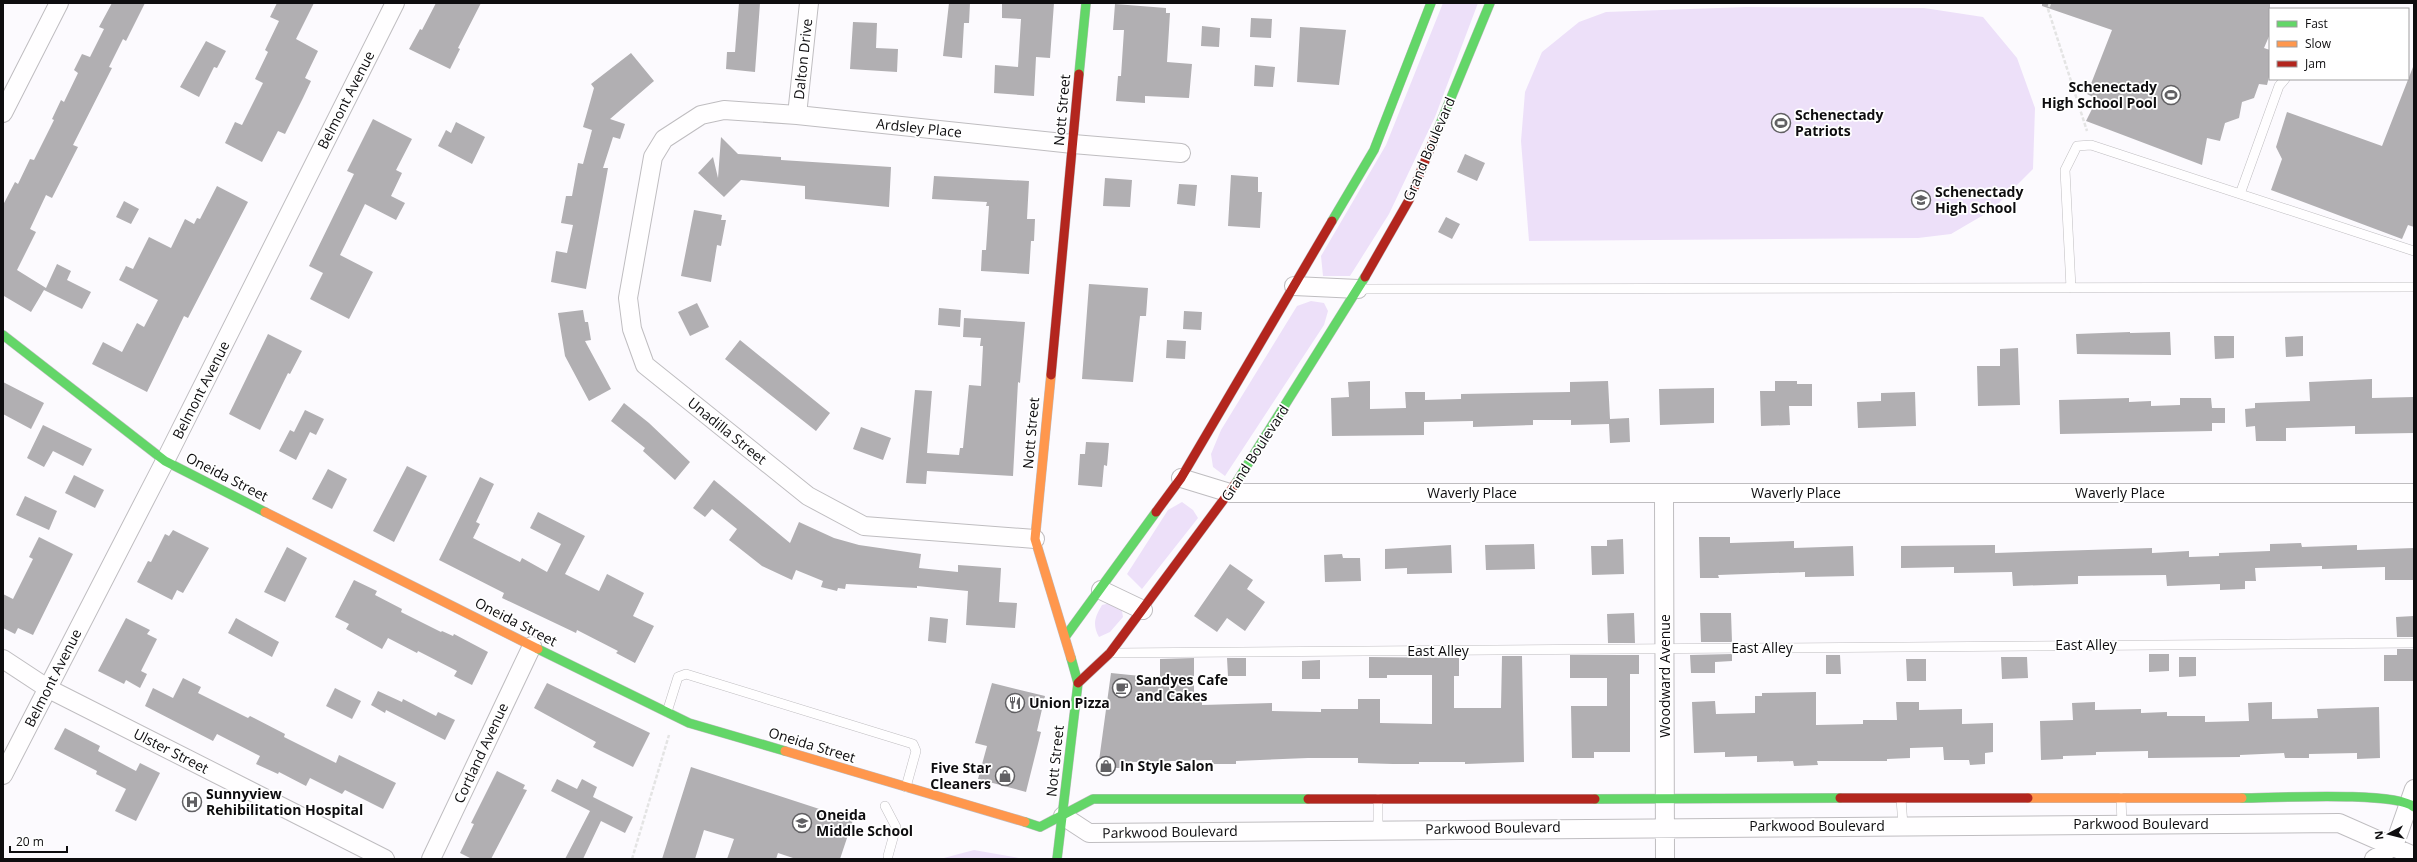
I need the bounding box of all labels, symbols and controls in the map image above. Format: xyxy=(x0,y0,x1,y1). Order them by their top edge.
legend xyxy=(2269,8,2409,80)
text: Fast xyxy=(2305,15,2328,32)
street label: Dalton Drive xyxy=(789,17,816,100)
text: Slow xyxy=(2305,35,2332,52)
street label: Belmont Avenue xyxy=(313,47,379,152)
text: Jam xyxy=(2304,55,2326,72)
street label: Nott Street xyxy=(1049,73,1074,146)
place label: Schenectady High School Pool xyxy=(2042,77,2157,112)
sports icon: Schenectady High School Pool xyxy=(2160,84,2182,106)
street label: Grand Boulevard xyxy=(1398,94,1459,204)
place label: Schenectady Patriots xyxy=(1795,105,1883,140)
sports icon: Schenectady Patriots xyxy=(1770,112,1792,134)
street label: Ardsley Place xyxy=(875,114,963,141)
place label: Schenectady High School xyxy=(1935,182,2023,217)
school or university icon: Schenectady High School xyxy=(1910,189,1932,211)
street label: Belmont Avenue xyxy=(168,337,234,442)
street label: Unadilla Street xyxy=(684,393,771,468)
street label: Nott Street xyxy=(1018,396,1043,469)
street label: Grand Boulevard xyxy=(1216,401,1293,504)
street label: Oneida Street xyxy=(183,448,272,505)
street label: Waverly Place xyxy=(1427,483,1517,502)
street label: Waverly Place xyxy=(1751,483,1841,502)
street label: Waverly Place xyxy=(2075,483,2165,502)
street label: Oneida Street xyxy=(472,593,561,650)
street label: Woodward Avenue xyxy=(1655,614,1674,738)
street label: Belmont Avenue xyxy=(20,625,86,730)
street label: East Alley xyxy=(2055,635,2118,654)
street label: East Alley xyxy=(1731,638,1794,657)
street label: East Alley xyxy=(1407,641,1470,660)
place label: Sandyes Cafe and Cakes xyxy=(1136,670,1228,705)
cafe icon: Sandyes Cafe and Cakes xyxy=(1111,677,1133,699)
restaurant icon: Union Pizza xyxy=(1004,692,1026,714)
place label: Union Pizza xyxy=(1029,693,1110,712)
street label: Cortland Avenue xyxy=(449,699,512,806)
street label: Oneida Street xyxy=(766,722,858,767)
street label: Ulster Street xyxy=(131,724,212,778)
street label: Nott Street xyxy=(1041,724,1068,798)
shop icon: In Style Salon xyxy=(1095,755,1117,777)
place label: In Style Salon xyxy=(1120,756,1214,775)
place label: Five Star Cleaners xyxy=(930,758,992,793)
shop icon: Five Star Cleaners xyxy=(994,765,1016,787)
place label: Sunnyview Rehibilitation Hospital xyxy=(206,784,363,819)
hospital icon: Sunnyview Rehibilitation Hospital xyxy=(181,791,203,813)
place label: Oneida Middle School xyxy=(816,805,913,840)
school or university icon: Oneida Middle School xyxy=(791,812,813,834)
street label: Parkwood Boulevard xyxy=(2073,814,2209,833)
north arrow xyxy=(2369,814,2409,854)
street label: Parkwood Boulevard xyxy=(1749,816,1885,835)
street label: Parkwood Boulevard xyxy=(1425,817,1561,838)
street label: Parkwood Boulevard xyxy=(1102,821,1238,842)
scale bar xyxy=(10,828,67,854)
text: N xyxy=(2371,830,2387,841)
text: 20 m xyxy=(16,833,44,850)

